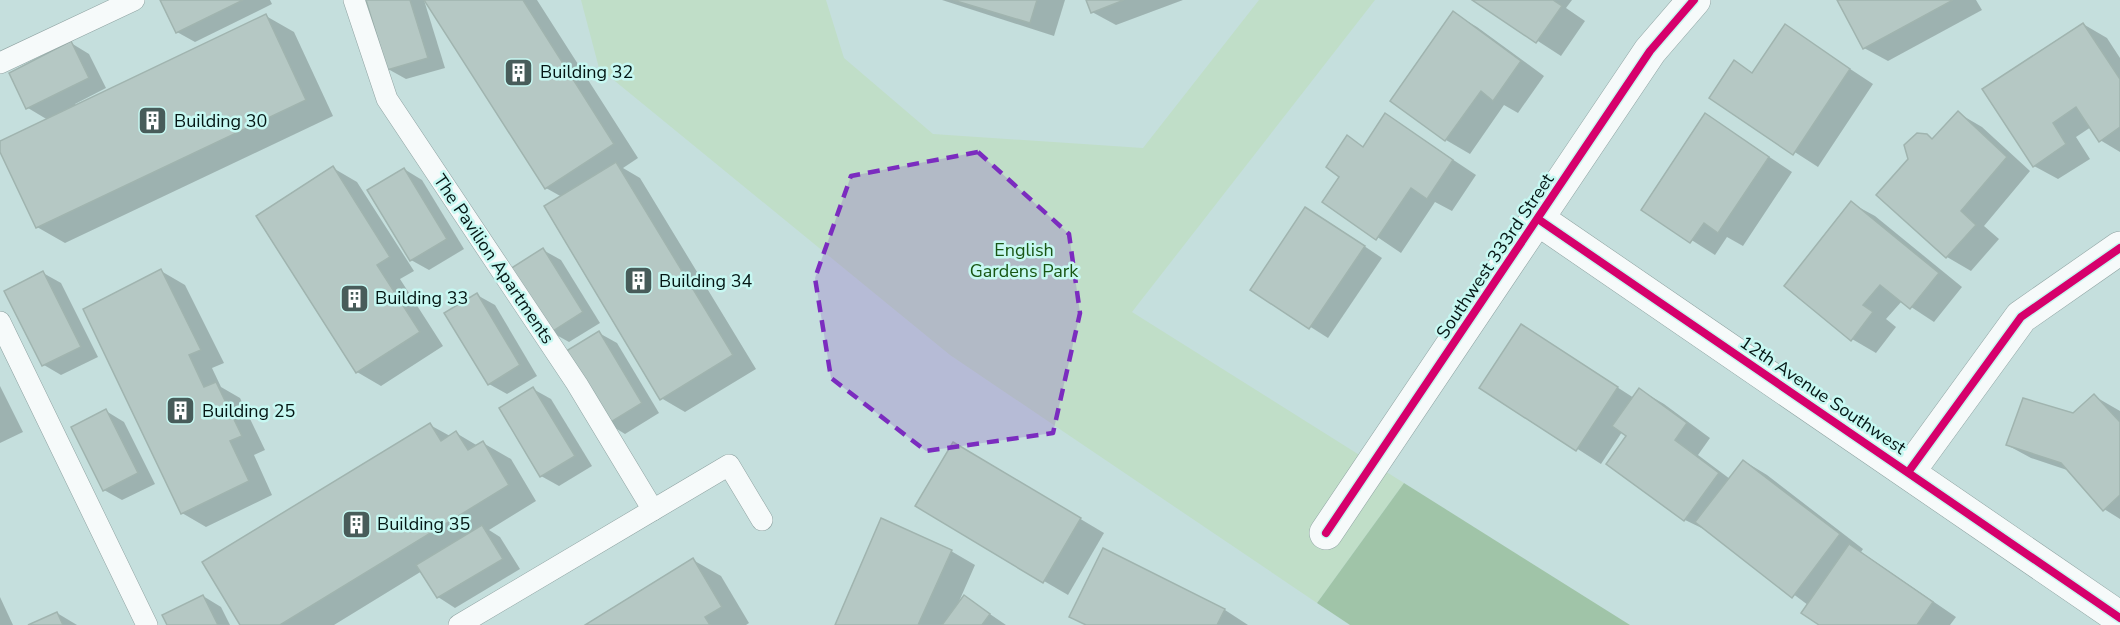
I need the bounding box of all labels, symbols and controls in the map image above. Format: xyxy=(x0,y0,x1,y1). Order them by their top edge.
building icon: Building 32 xyxy=(503,56,535,88)
place label: Building 32 xyxy=(540,60,633,84)
building icon: Building 30 xyxy=(137,105,169,137)
place label: Building 30 xyxy=(174,109,267,133)
street label: Southwest 333rd Street xyxy=(1431,168,1560,343)
street label: The Pavilion Apartments xyxy=(428,169,560,349)
park label: English Gardens Park xyxy=(970,238,1079,283)
building icon: Building 34 xyxy=(622,265,654,297)
place label: Building 34 xyxy=(659,269,753,293)
building icon: Building 33 xyxy=(338,282,370,314)
place label: Building 33 xyxy=(375,286,468,310)
street label: 12th Avenue Southwest xyxy=(1735,330,1911,460)
building icon: Building 25 xyxy=(165,395,197,427)
place label: Building 25 xyxy=(202,399,295,423)
building icon: Building 35 xyxy=(340,508,372,540)
place label: Building 35 xyxy=(377,512,470,536)

